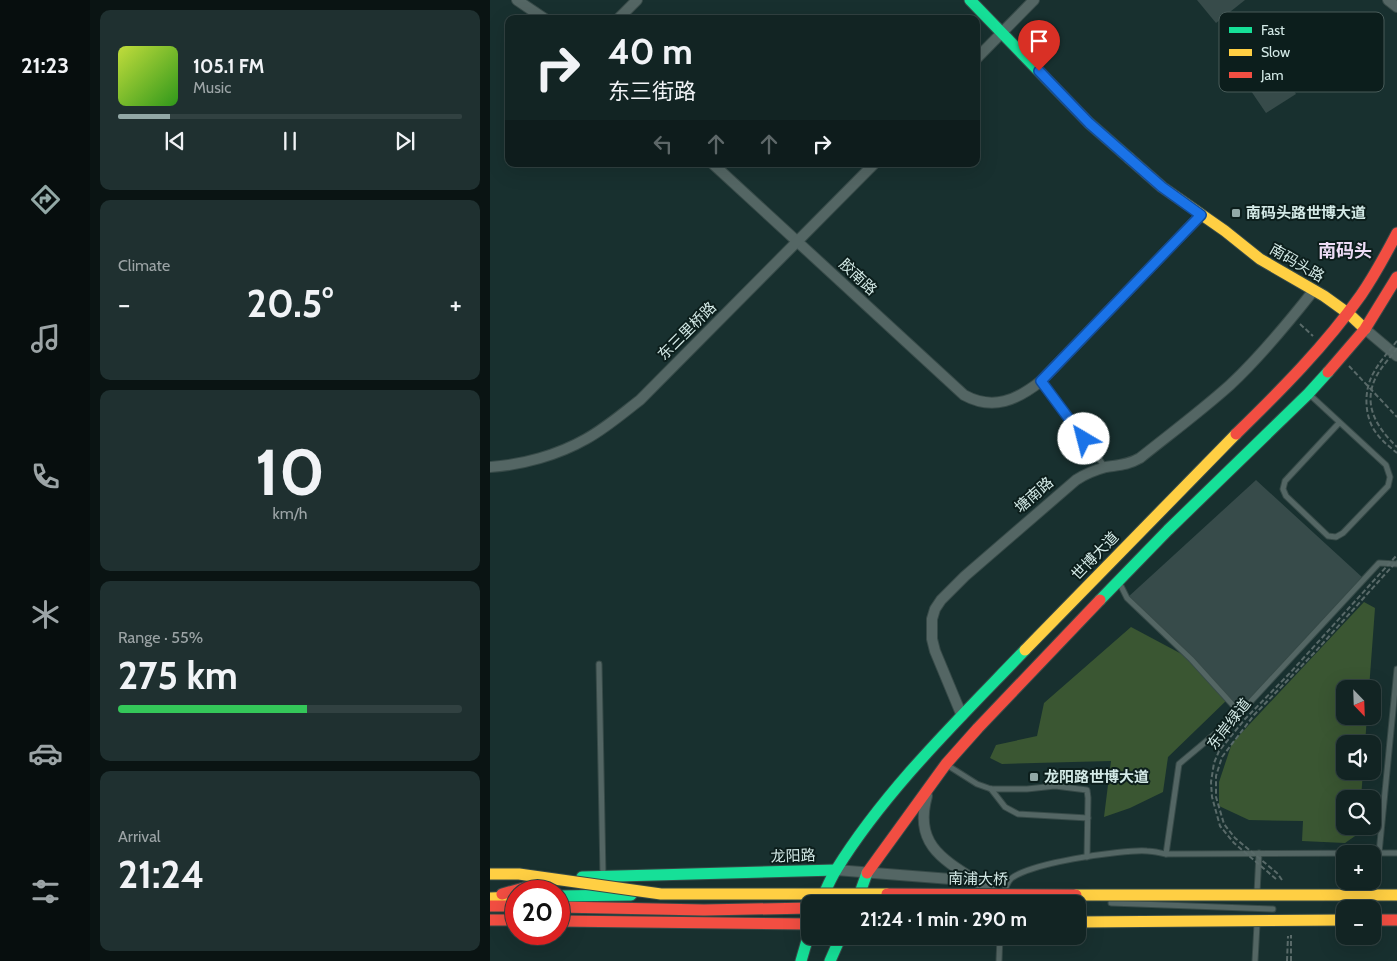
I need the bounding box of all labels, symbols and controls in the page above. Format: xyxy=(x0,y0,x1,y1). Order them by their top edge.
legend xyxy=(1219,12,1384,92)
pin xyxy=(1018,20,1060,71)
text: Fast xyxy=(1261,21,1285,39)
icon: arrive xyxy=(1025,27,1053,55)
text: 40 m xyxy=(608,30,693,73)
icon: right xyxy=(525,35,590,100)
text: Slow xyxy=(1261,43,1290,61)
text: 21:23 xyxy=(21,52,69,79)
text: 105.1 FM xyxy=(193,55,264,78)
text: Jam xyxy=(1260,66,1283,84)
text: Music xyxy=(193,78,231,97)
text: 东三街路 xyxy=(608,78,696,105)
icon: previous xyxy=(161,127,189,155)
icon: pause xyxy=(276,127,304,155)
icon: next xyxy=(391,127,419,155)
icon: left xyxy=(649,130,677,158)
icon: ahead xyxy=(702,130,730,158)
icon: ahead xyxy=(755,130,783,158)
icon: right xyxy=(808,130,836,158)
icon: directions xyxy=(28,182,63,217)
place label: 南码头路世博大道 xyxy=(1246,204,1366,222)
marker: 南码头路世博大道 xyxy=(1230,207,1242,219)
street label: 南码头路 xyxy=(1267,240,1327,286)
district label: 南码头 xyxy=(1318,240,1372,262)
street label: 胶南路 xyxy=(835,255,881,299)
text: Climate xyxy=(118,256,170,275)
text: 20.5° xyxy=(247,280,333,327)
text: − xyxy=(118,287,130,321)
text: + xyxy=(450,287,462,321)
street label: 东三里桥路 xyxy=(654,298,720,364)
icon: music xyxy=(28,321,63,356)
position arrow xyxy=(1057,412,1109,464)
text: 10 xyxy=(255,432,325,511)
icon: phone xyxy=(28,459,63,494)
street label: 塘南路 xyxy=(1011,473,1057,517)
text: km/h xyxy=(272,504,308,523)
street label: 世博大道 xyxy=(1068,528,1122,584)
icon: climate xyxy=(28,597,63,632)
text: Range · 55% xyxy=(118,628,203,647)
text: 275 km xyxy=(118,652,238,699)
north arrow xyxy=(1336,680,1381,725)
map controls xyxy=(1336,680,1381,945)
street label: 东岸绿道 xyxy=(1203,695,1255,753)
button: sound xyxy=(1336,735,1381,780)
icon: car xyxy=(28,736,63,771)
place label: 龙阳路世博大道 xyxy=(1044,768,1149,786)
marker: 龙阳路世博大道 xyxy=(1028,771,1040,783)
button: search xyxy=(1336,790,1381,835)
text: Arrival xyxy=(118,827,161,846)
button: + xyxy=(1336,845,1381,890)
street label: 龙阳路 xyxy=(770,846,816,866)
text: 21:24 xyxy=(118,851,204,898)
street label: 南浦大桥 xyxy=(948,869,1008,889)
icon: filters xyxy=(28,874,63,909)
speed limit sign: 20 xyxy=(505,880,570,945)
button: − xyxy=(1336,900,1381,945)
text: 21:24 · 1 min · 290 m xyxy=(860,908,1027,931)

